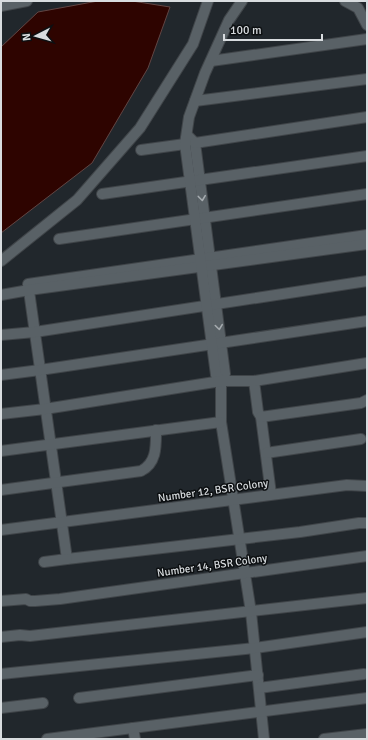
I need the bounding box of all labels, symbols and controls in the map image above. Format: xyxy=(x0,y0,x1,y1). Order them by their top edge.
north arrow xyxy=(16,16,56,56)
scale bar xyxy=(224,16,322,42)
text: 100 m xyxy=(230,23,262,38)
text: N xyxy=(20,33,33,41)
one-way arrow xyxy=(197,195,206,201)
one-way arrow xyxy=(214,324,223,330)
street label: Number 12, BSR Colony xyxy=(157,476,270,505)
street label: Number 14, BSR Colony xyxy=(156,551,269,580)

